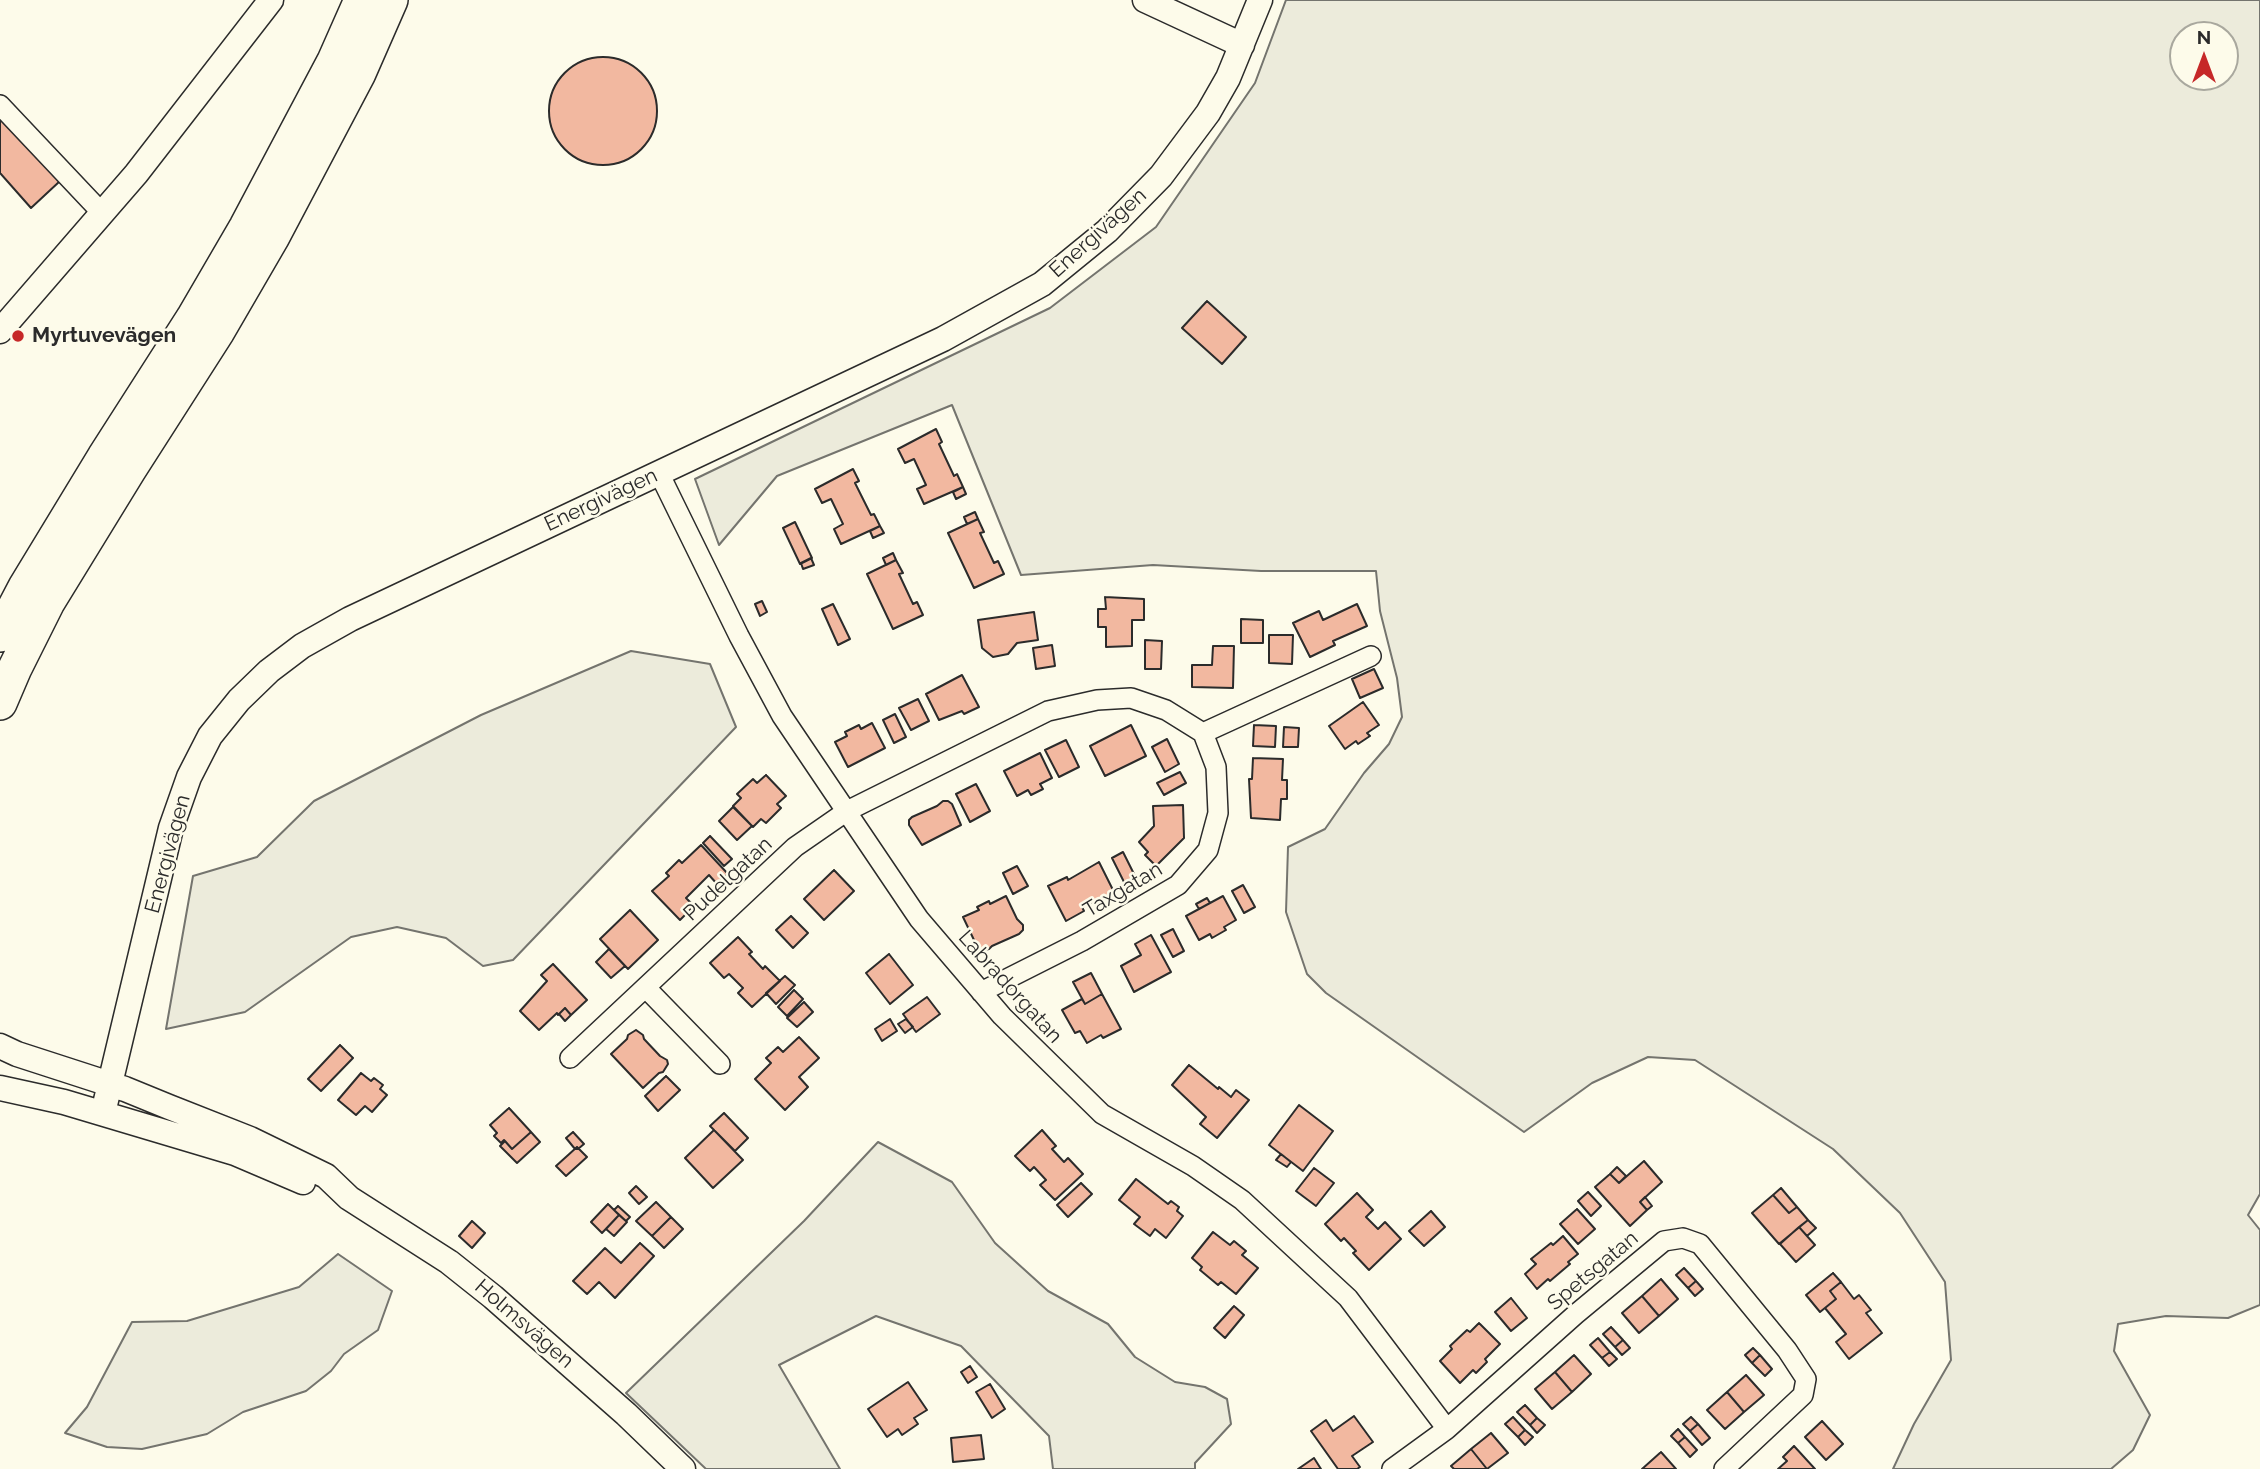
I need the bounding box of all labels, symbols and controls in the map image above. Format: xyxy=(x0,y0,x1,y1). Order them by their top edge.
north arrow xyxy=(2169,21,2239,91)
text: N xyxy=(2197,26,2211,48)
street label: Energivägen xyxy=(1044,183,1152,283)
place label: Myrtuvevägen xyxy=(32,323,176,349)
marker: Myrtuvevägen xyxy=(10,328,26,344)
street label: Energivägen xyxy=(540,463,662,537)
street label: Energivägen xyxy=(140,792,196,916)
street label: Pudelgatan xyxy=(679,832,777,926)
street label: Taxgatan xyxy=(1079,857,1167,923)
street label: Labradorgatan xyxy=(953,925,1067,1049)
street label: Spetsgatan xyxy=(1543,1226,1643,1316)
street label: Holmsvägen xyxy=(469,1274,579,1374)

